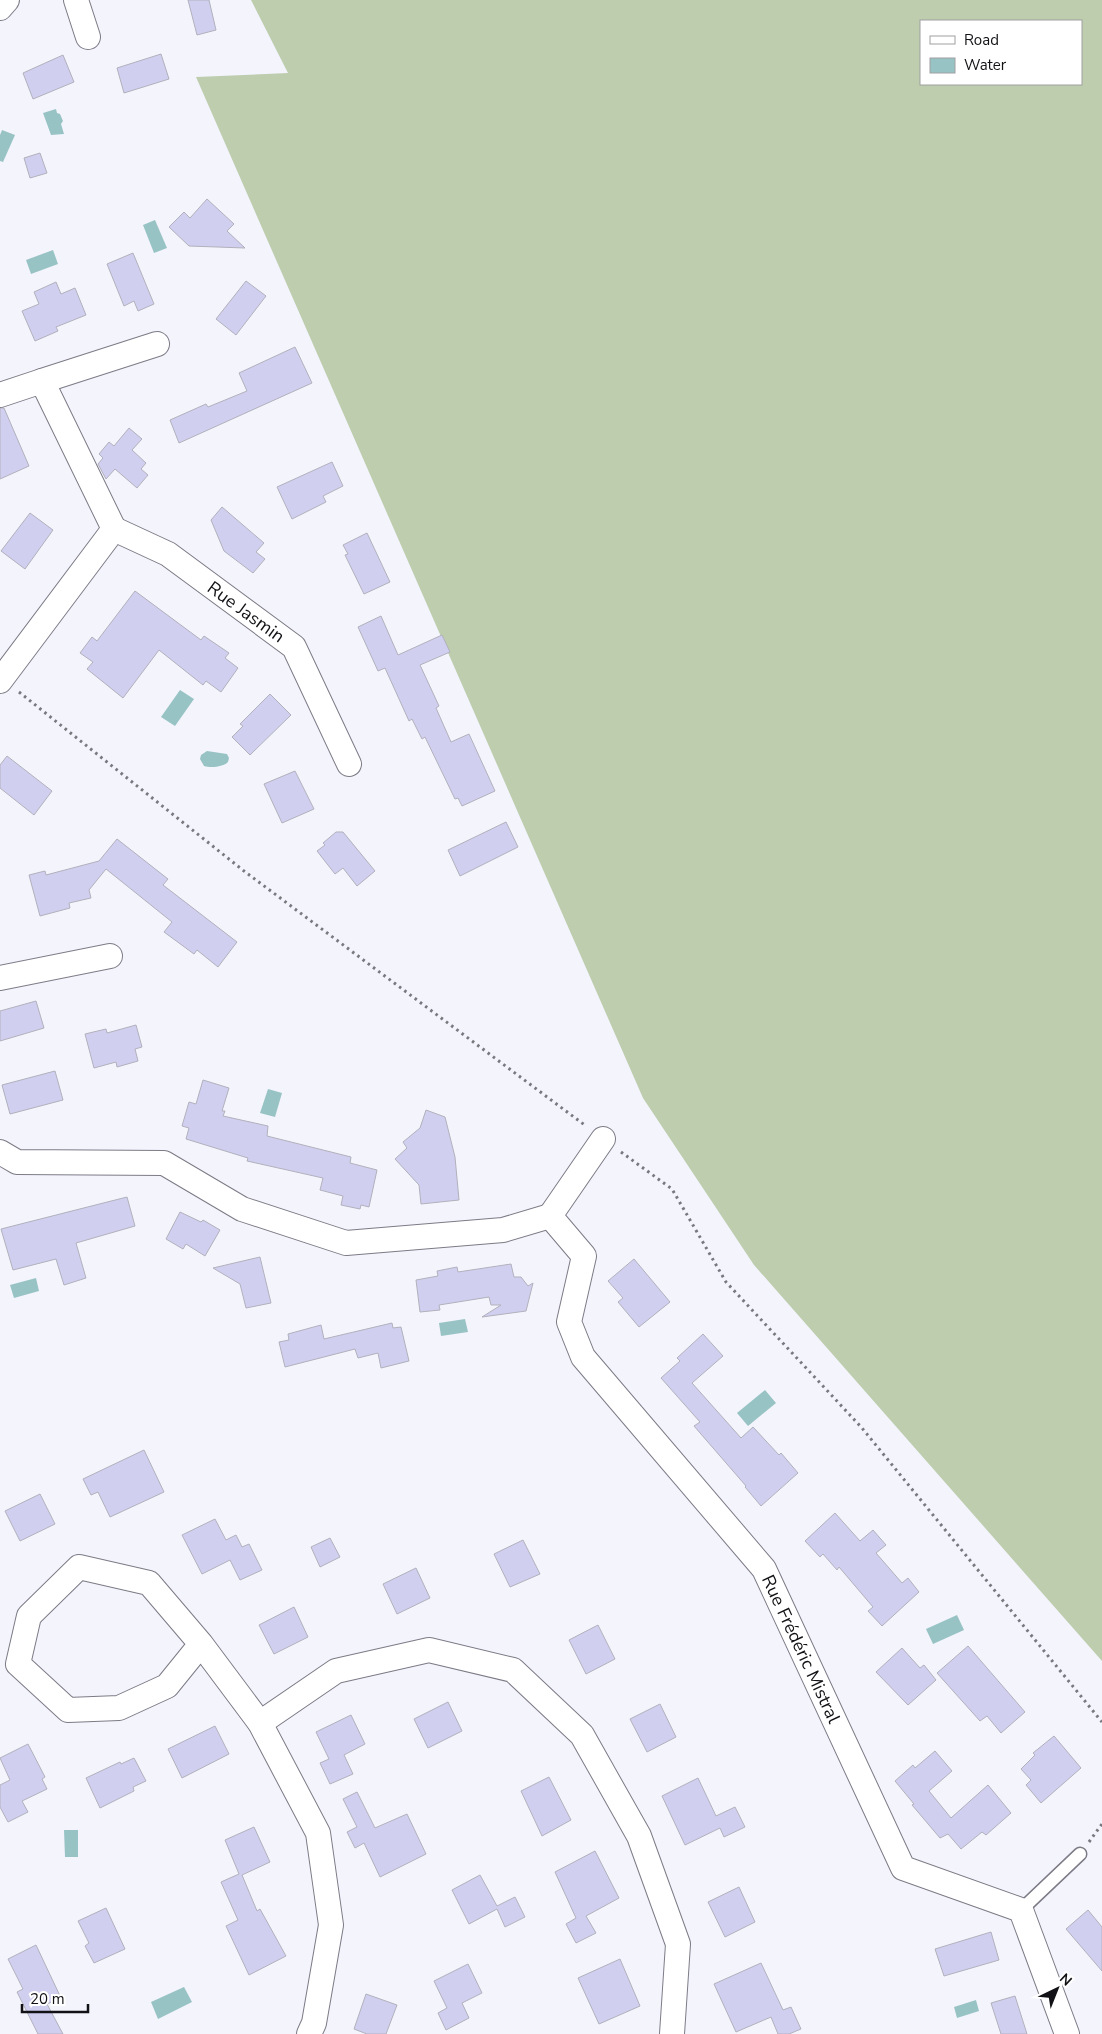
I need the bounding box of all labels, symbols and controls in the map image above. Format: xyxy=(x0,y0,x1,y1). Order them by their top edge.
legend xyxy=(920,20,1082,85)
text: Road xyxy=(964,30,999,50)
text: Water xyxy=(964,55,1007,75)
street label: Rue Jasmin xyxy=(202,576,290,648)
street label: Rue Frédéric Mistral xyxy=(756,1571,846,1728)
north arrow xyxy=(1032,1964,1082,2014)
text: N xyxy=(1055,1969,1076,1990)
scale bar xyxy=(22,1982,89,2014)
text: 20 m xyxy=(30,1989,65,2009)

